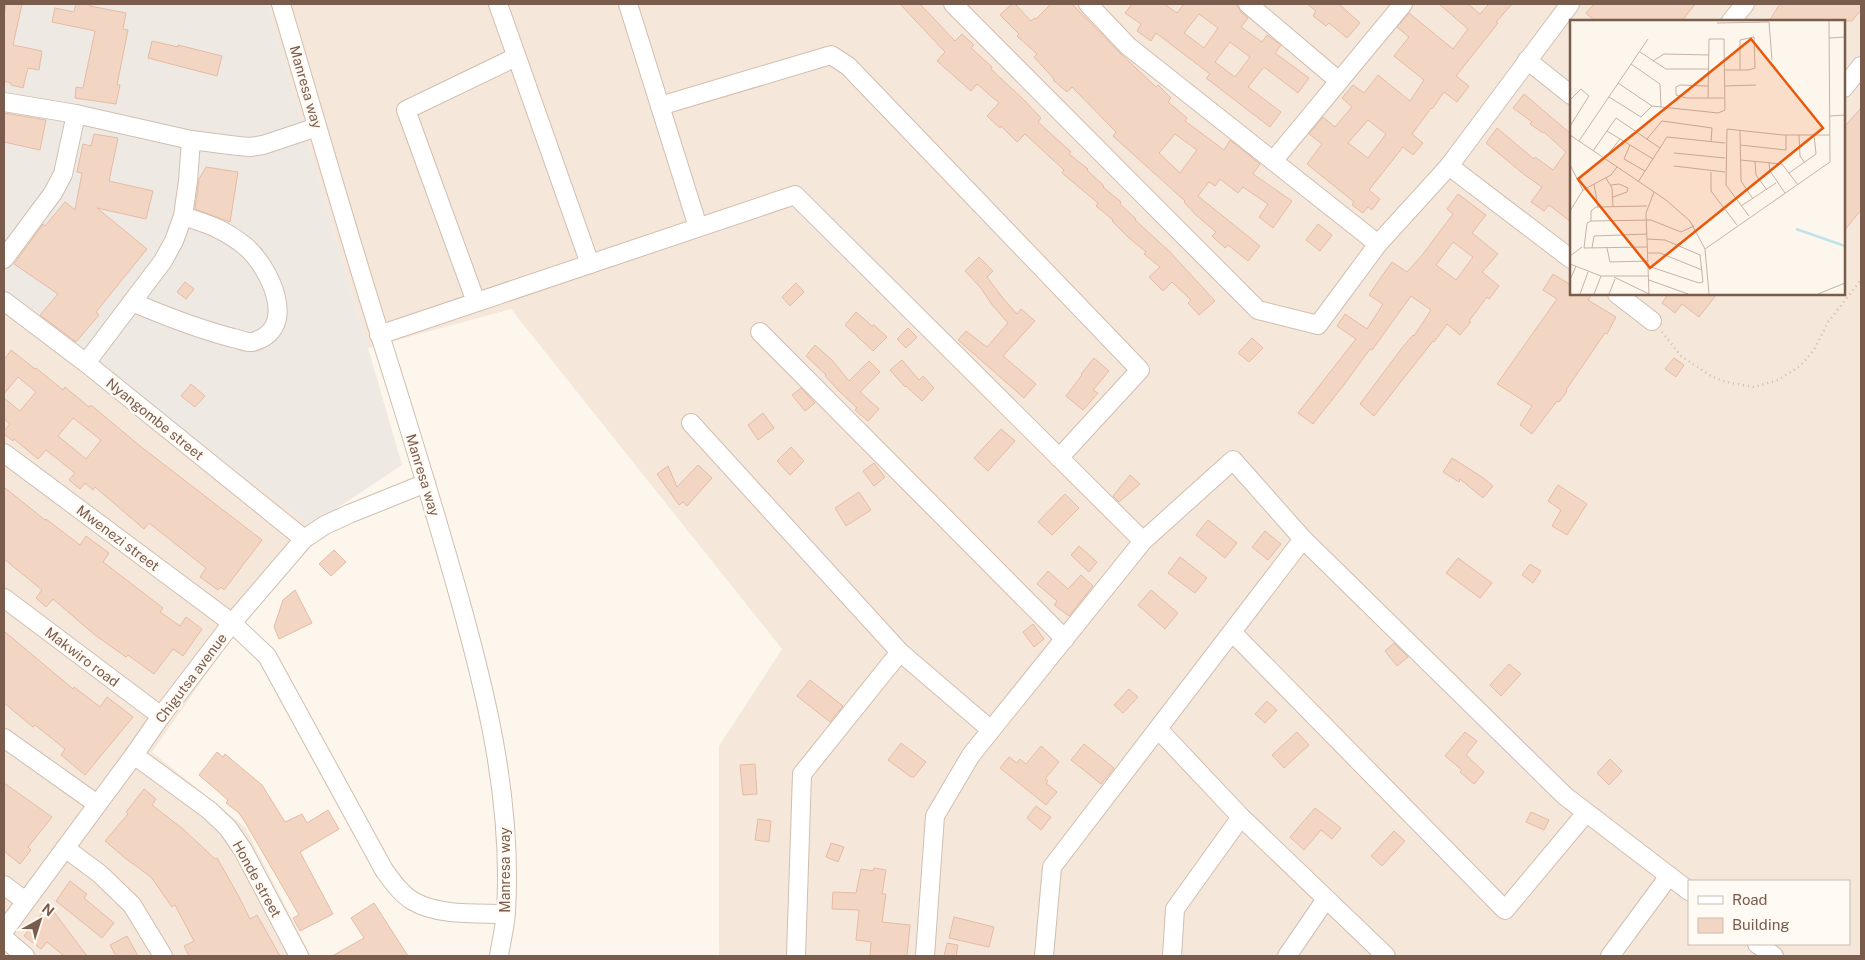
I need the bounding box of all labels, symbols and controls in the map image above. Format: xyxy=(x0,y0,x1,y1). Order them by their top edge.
inset map xyxy=(1570,20,1845,295)
street label: Manresa way xyxy=(287,44,326,131)
street label: Nyangombe street xyxy=(103,375,207,463)
street label: Manresa way xyxy=(403,432,443,519)
street label: Mwenezi street xyxy=(74,502,162,574)
street label: Makwiro road xyxy=(42,624,122,690)
street label: Chigutsa avenue xyxy=(152,630,230,726)
street label: Manresa way xyxy=(497,827,513,913)
street label: Honde street xyxy=(229,838,285,920)
legend xyxy=(1688,880,1850,945)
text: Road xyxy=(1732,891,1768,908)
north arrow xyxy=(15,895,65,945)
text: N xyxy=(39,900,57,920)
text: Building xyxy=(1732,916,1790,933)

